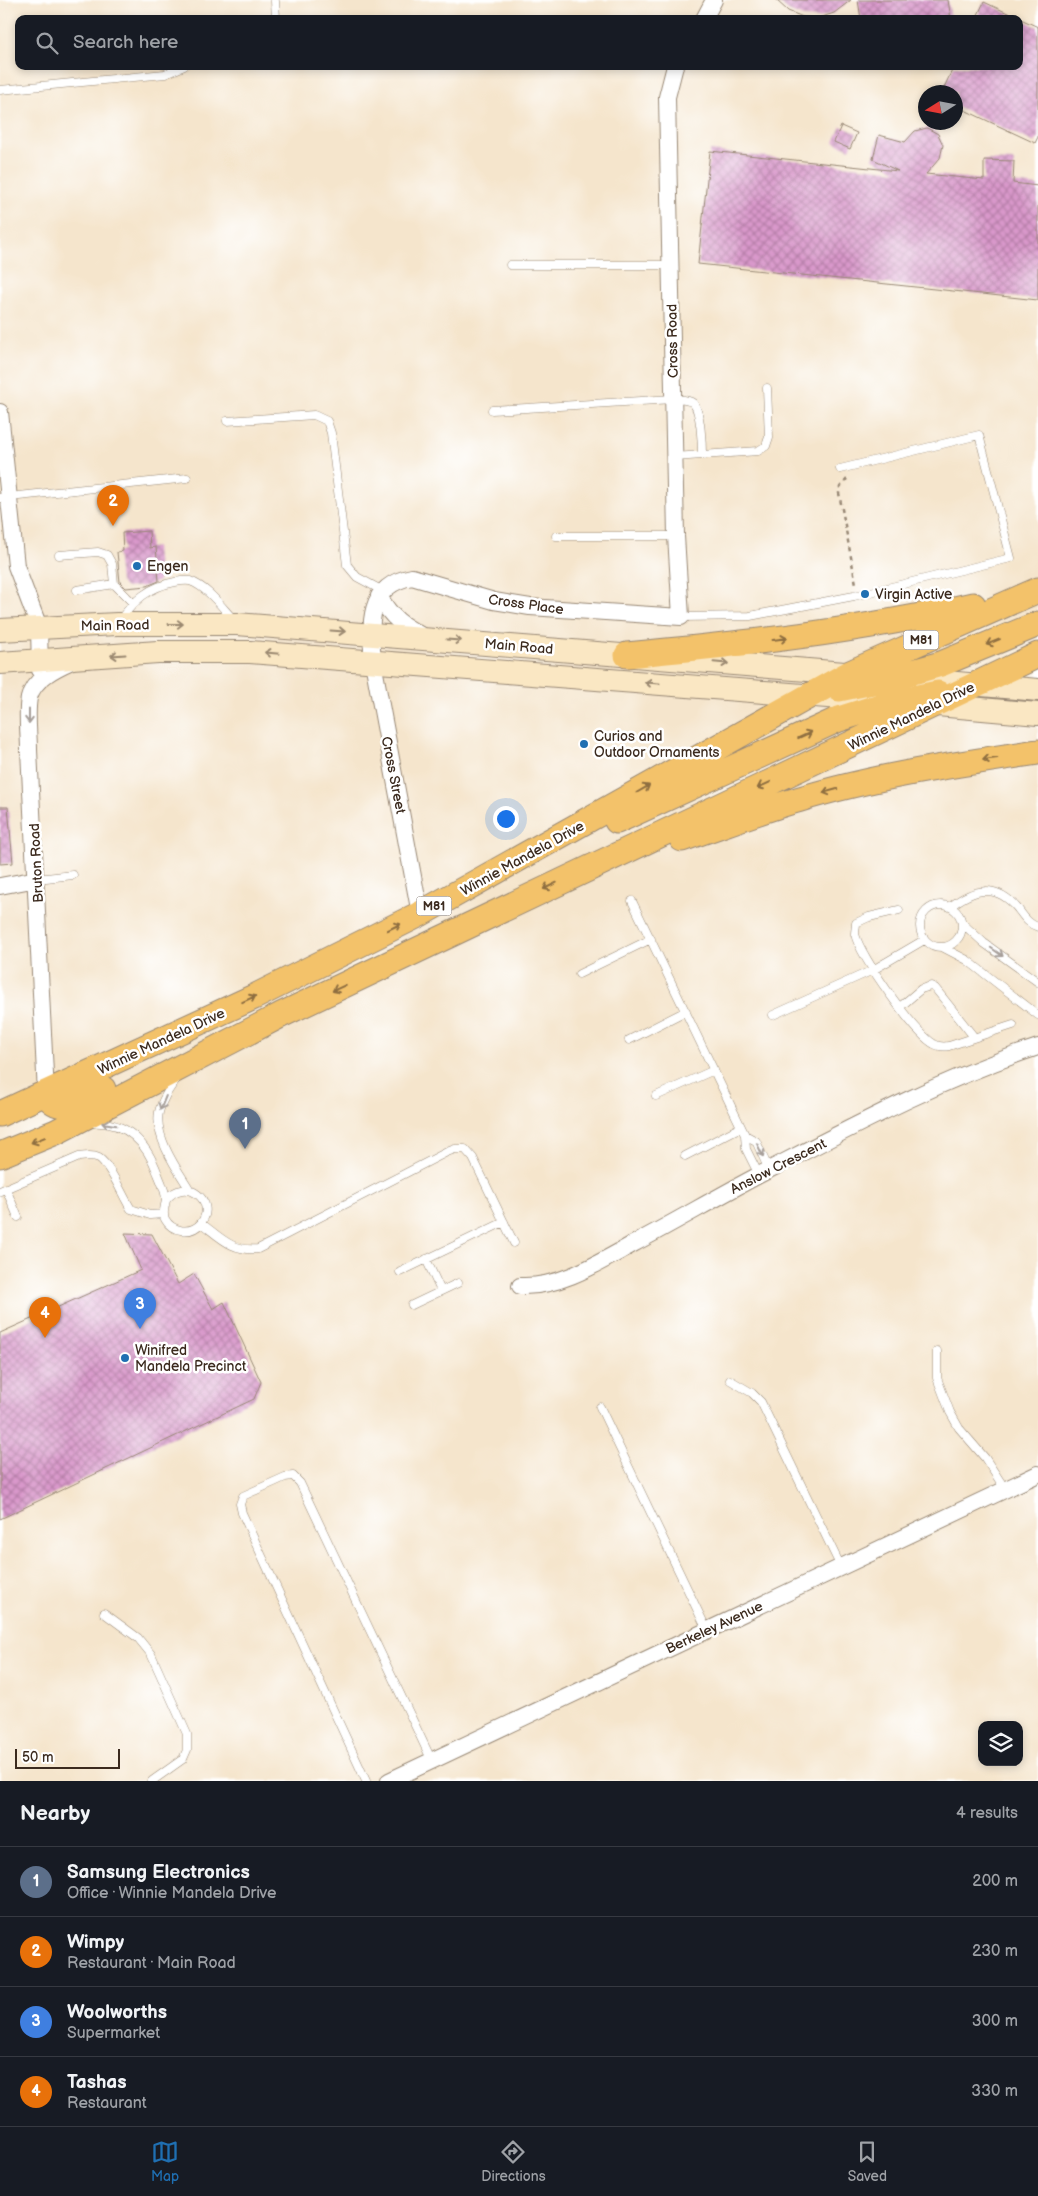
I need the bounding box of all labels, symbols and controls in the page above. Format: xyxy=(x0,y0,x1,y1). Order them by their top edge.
search box xyxy=(15,15,1023,70)
icon: search xyxy=(33,29,61,57)
text: Search here xyxy=(73,31,178,54)
north arrow xyxy=(918,85,963,130)
street label: Cross Road xyxy=(663,304,682,378)
pin: 2 xyxy=(97,485,129,526)
place label: Engen xyxy=(147,558,189,575)
marker: Engen xyxy=(131,560,143,572)
place label: Virgin Active xyxy=(875,586,952,603)
marker: Virgin Active xyxy=(859,588,871,600)
street label: Cross Place xyxy=(487,591,565,618)
street label: Main Road xyxy=(80,616,150,635)
one-way arrow xyxy=(167,619,183,629)
one-way arrow xyxy=(330,627,346,636)
road number: M81 xyxy=(904,630,938,650)
one-way arrow xyxy=(772,634,788,644)
street label: Main Road xyxy=(484,635,554,658)
one-way arrow xyxy=(446,636,462,645)
one-way arrow xyxy=(986,638,1001,648)
one-way arrow xyxy=(264,649,280,658)
one-way arrow xyxy=(111,650,127,659)
one-way arrow xyxy=(713,658,729,667)
one-way arrow xyxy=(644,678,660,688)
street label: Winnie Mandela Drive xyxy=(845,678,977,754)
one-way arrow xyxy=(24,708,34,724)
place label: Curios and Outdoor Ornaments xyxy=(594,728,720,761)
one-way arrow xyxy=(797,729,812,739)
street label: Cross Street xyxy=(378,735,409,816)
marker: Curios and Outdoor Ornaments xyxy=(578,738,590,750)
one-way arrow xyxy=(982,754,998,764)
one-way arrow xyxy=(757,781,772,790)
one-way arrow xyxy=(636,784,651,794)
one-way arrow xyxy=(823,787,839,796)
your location xyxy=(493,806,519,832)
street label: Winnie Mandela Drive xyxy=(458,817,587,899)
street label: Bruton Road xyxy=(26,823,47,903)
one-way arrow xyxy=(543,882,558,891)
road number: M81 xyxy=(416,896,452,916)
one-way arrow xyxy=(386,922,401,931)
one-way arrow xyxy=(990,947,1004,957)
one-way arrow xyxy=(332,983,347,993)
one-way arrow xyxy=(241,994,256,1004)
street label: Winnie Mandela Drive xyxy=(95,1005,228,1078)
one-way arrow xyxy=(157,1095,167,1110)
pin: 1 xyxy=(229,1108,261,1149)
one-way arrow xyxy=(101,1119,117,1129)
street label: Anslow Crescent xyxy=(727,1135,830,1198)
one-way arrow xyxy=(31,1136,46,1145)
one-way arrow xyxy=(755,1142,765,1157)
pin: 3 xyxy=(124,1288,156,1329)
pin: 4 xyxy=(29,1297,61,1338)
place label: Winifred Mandela Precinct xyxy=(135,1342,247,1375)
marker: Winifred Mandela Precinct xyxy=(119,1352,131,1364)
street label: Berkeley Avenue xyxy=(663,1598,765,1657)
map controls xyxy=(978,1721,1023,1766)
button: layers xyxy=(978,1721,1023,1766)
scale bar xyxy=(15,1746,120,1769)
text: 50 m xyxy=(22,1749,54,1766)
text: Nearby xyxy=(20,1801,90,1826)
text: 4 results xyxy=(956,1804,1018,1823)
text: Samsung Electronics xyxy=(67,1861,250,1884)
text: 1 xyxy=(33,1872,39,1891)
text: 200 m xyxy=(972,1872,1018,1891)
text: Office · Winnie Mandela Drive xyxy=(67,1884,277,1903)
text: Wimpy xyxy=(67,1931,124,1954)
text: 2 xyxy=(31,1942,41,1961)
text: 230 m xyxy=(972,1942,1018,1961)
text: Restaurant · Main Road xyxy=(67,1954,236,1973)
text: Woolworths xyxy=(67,2001,167,2024)
text: 3 xyxy=(31,2012,41,2031)
text: 300 m xyxy=(972,2012,1018,2031)
text: Supermarket xyxy=(67,2024,160,2043)
text: Tashas xyxy=(67,2071,127,2094)
text: 4 xyxy=(31,2082,41,2101)
text: 330 m xyxy=(971,2082,1018,2101)
text: Restaurant xyxy=(67,2094,147,2113)
tab: Map xyxy=(151,2138,179,2185)
tab: Directions xyxy=(481,2138,546,2185)
tab: Saved xyxy=(848,2138,887,2185)

